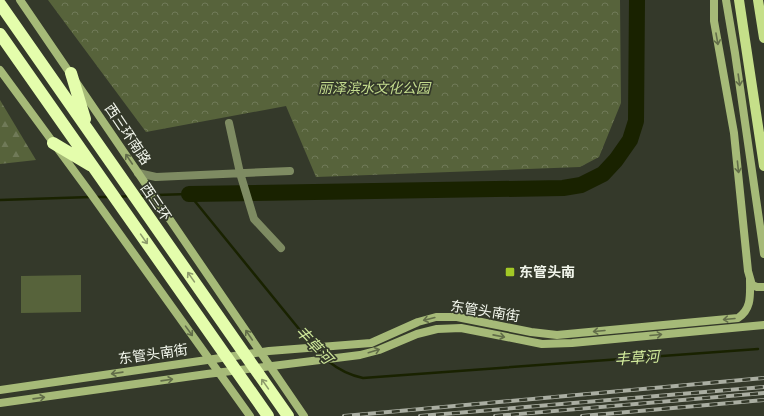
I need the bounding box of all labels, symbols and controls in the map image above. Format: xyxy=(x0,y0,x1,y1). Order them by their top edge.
one-way arrow xyxy=(714,32,722,45)
one-way arrow xyxy=(735,73,743,86)
park label: 丽泽滨水文化公园 xyxy=(318,80,432,97)
street label: 西三环南路 xyxy=(101,101,154,168)
one-way arrow xyxy=(125,154,133,165)
one-way arrow xyxy=(734,160,741,173)
street label: 西三环 xyxy=(137,180,174,224)
one-way arrow xyxy=(140,233,148,244)
place label: 东管头南 xyxy=(519,264,575,281)
marker: 东管头南 xyxy=(504,266,516,278)
one-way arrow xyxy=(187,272,195,283)
street label: 东管头南街 xyxy=(449,298,521,325)
one-way arrow xyxy=(423,316,436,323)
one-way arrow xyxy=(723,316,736,323)
water label: 丰草河 xyxy=(292,322,338,370)
one-way arrow xyxy=(185,325,193,336)
one-way arrow xyxy=(593,327,606,335)
one-way arrow xyxy=(245,330,253,341)
one-way arrow xyxy=(649,331,662,338)
one-way arrow xyxy=(493,332,506,340)
street label: 东管头南街 xyxy=(117,341,189,368)
one-way arrow xyxy=(368,347,381,354)
water label: 丰草河 xyxy=(614,347,663,369)
one-way arrow xyxy=(111,369,124,377)
one-way arrow xyxy=(160,376,173,384)
one-way arrow xyxy=(261,379,269,390)
one-way arrow xyxy=(32,394,45,402)

